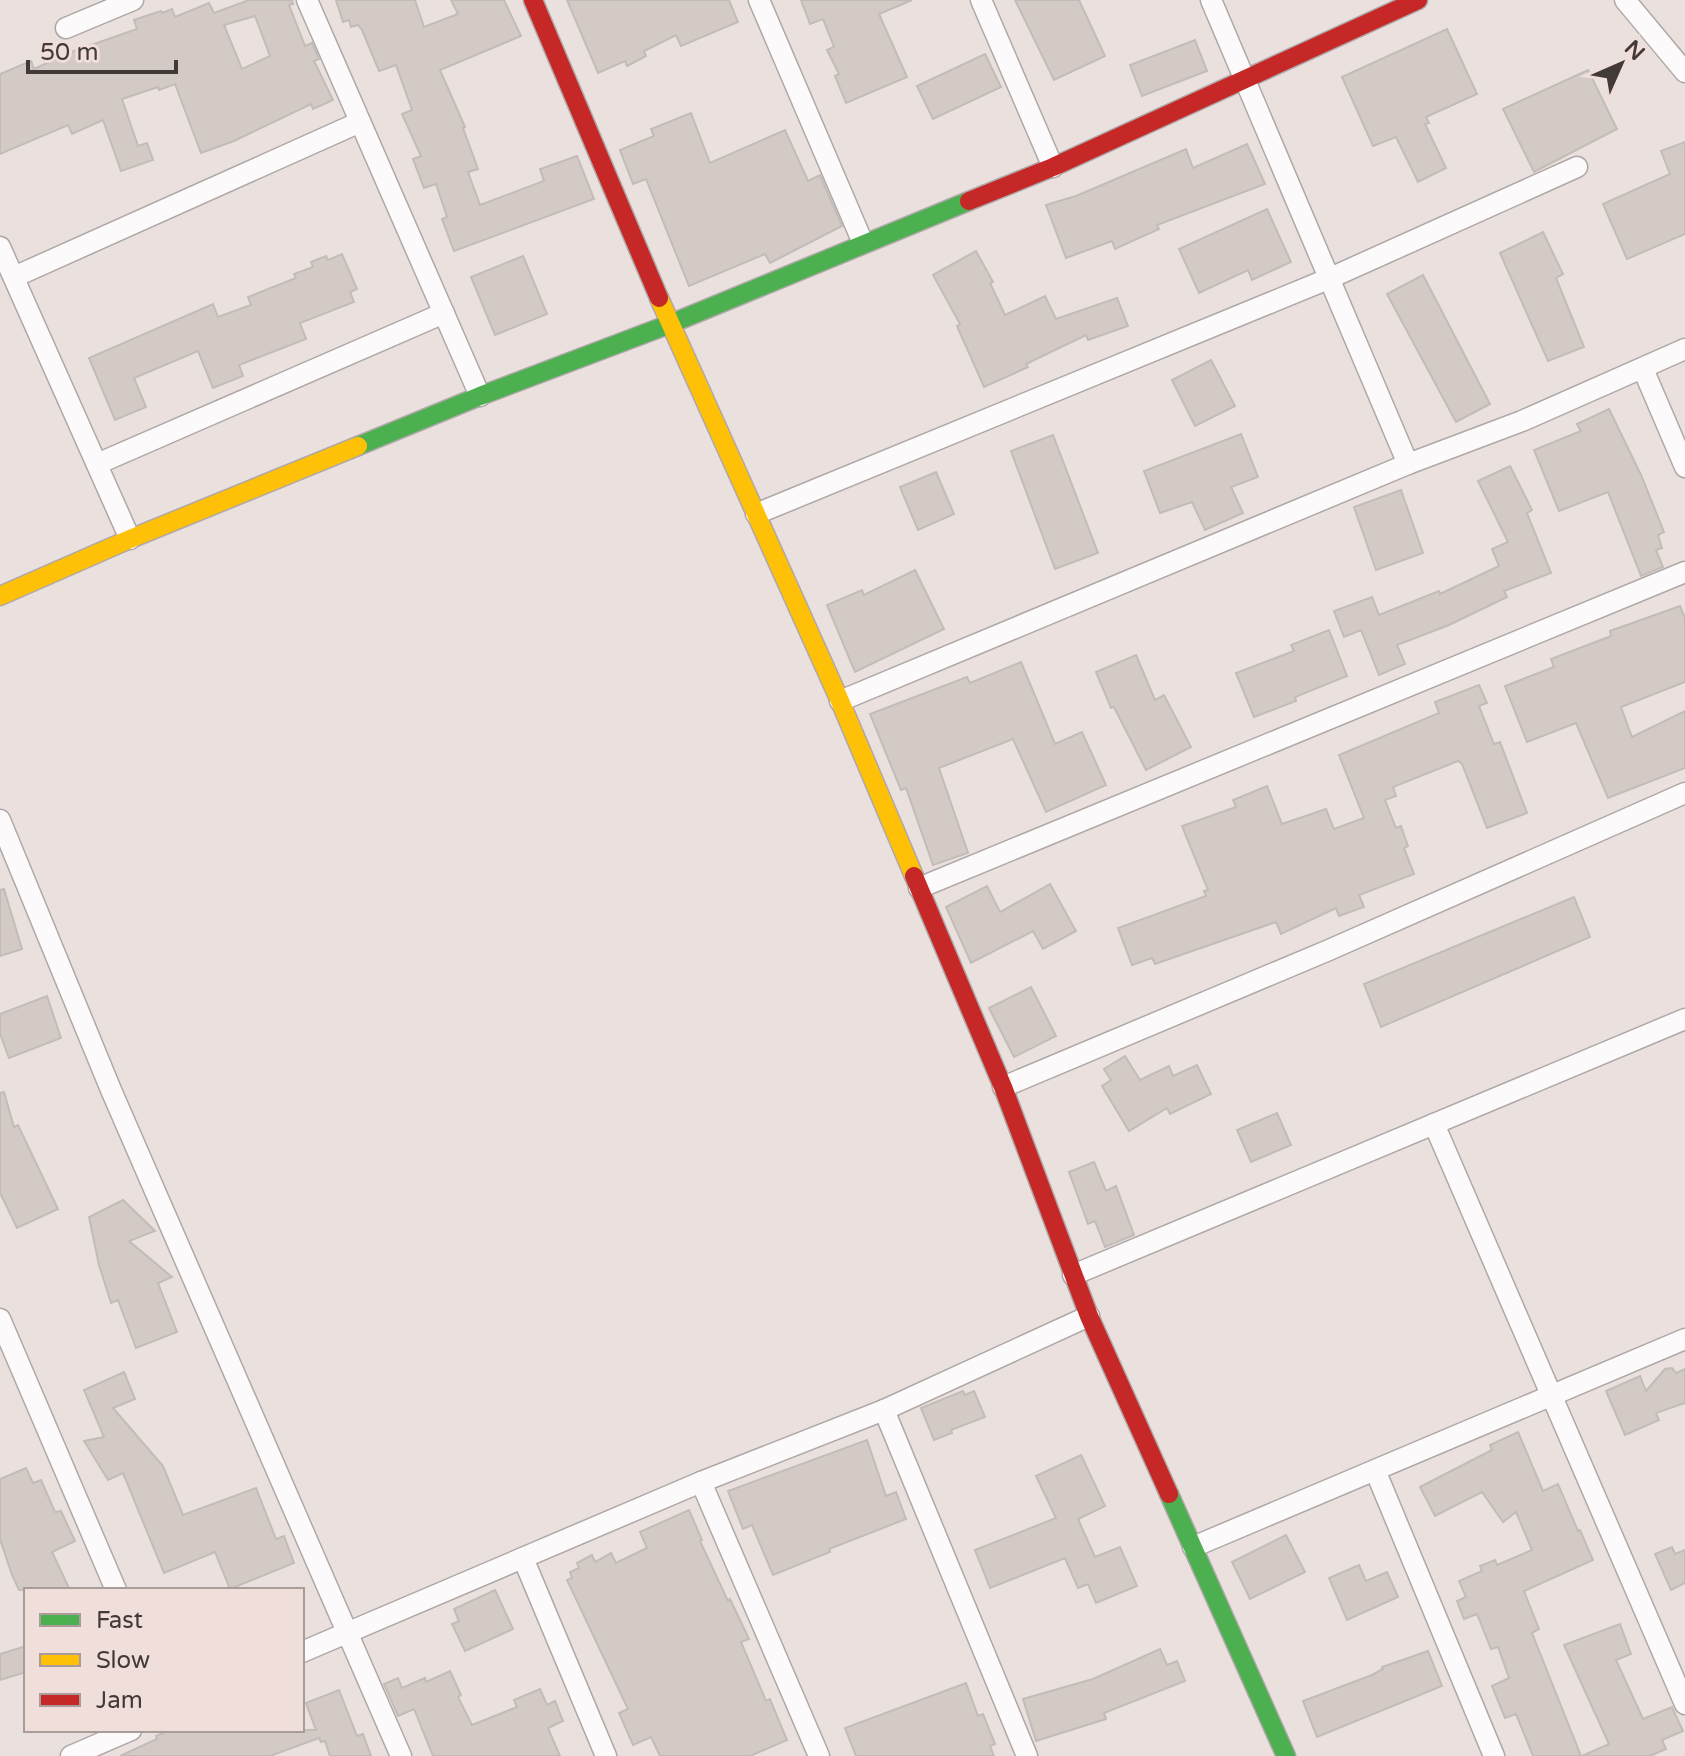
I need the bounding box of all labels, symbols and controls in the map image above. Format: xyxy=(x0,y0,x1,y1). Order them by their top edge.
scale bar xyxy=(28,24,176,74)
north arrow xyxy=(1581,24,1661,104)
text: N xyxy=(1619,35,1650,66)
text: 50 m xyxy=(40,38,98,67)
legend xyxy=(24,1588,304,1732)
text: Fast xyxy=(96,1606,143,1635)
text: Slow xyxy=(96,1646,150,1675)
text: Jam xyxy=(96,1686,143,1715)

